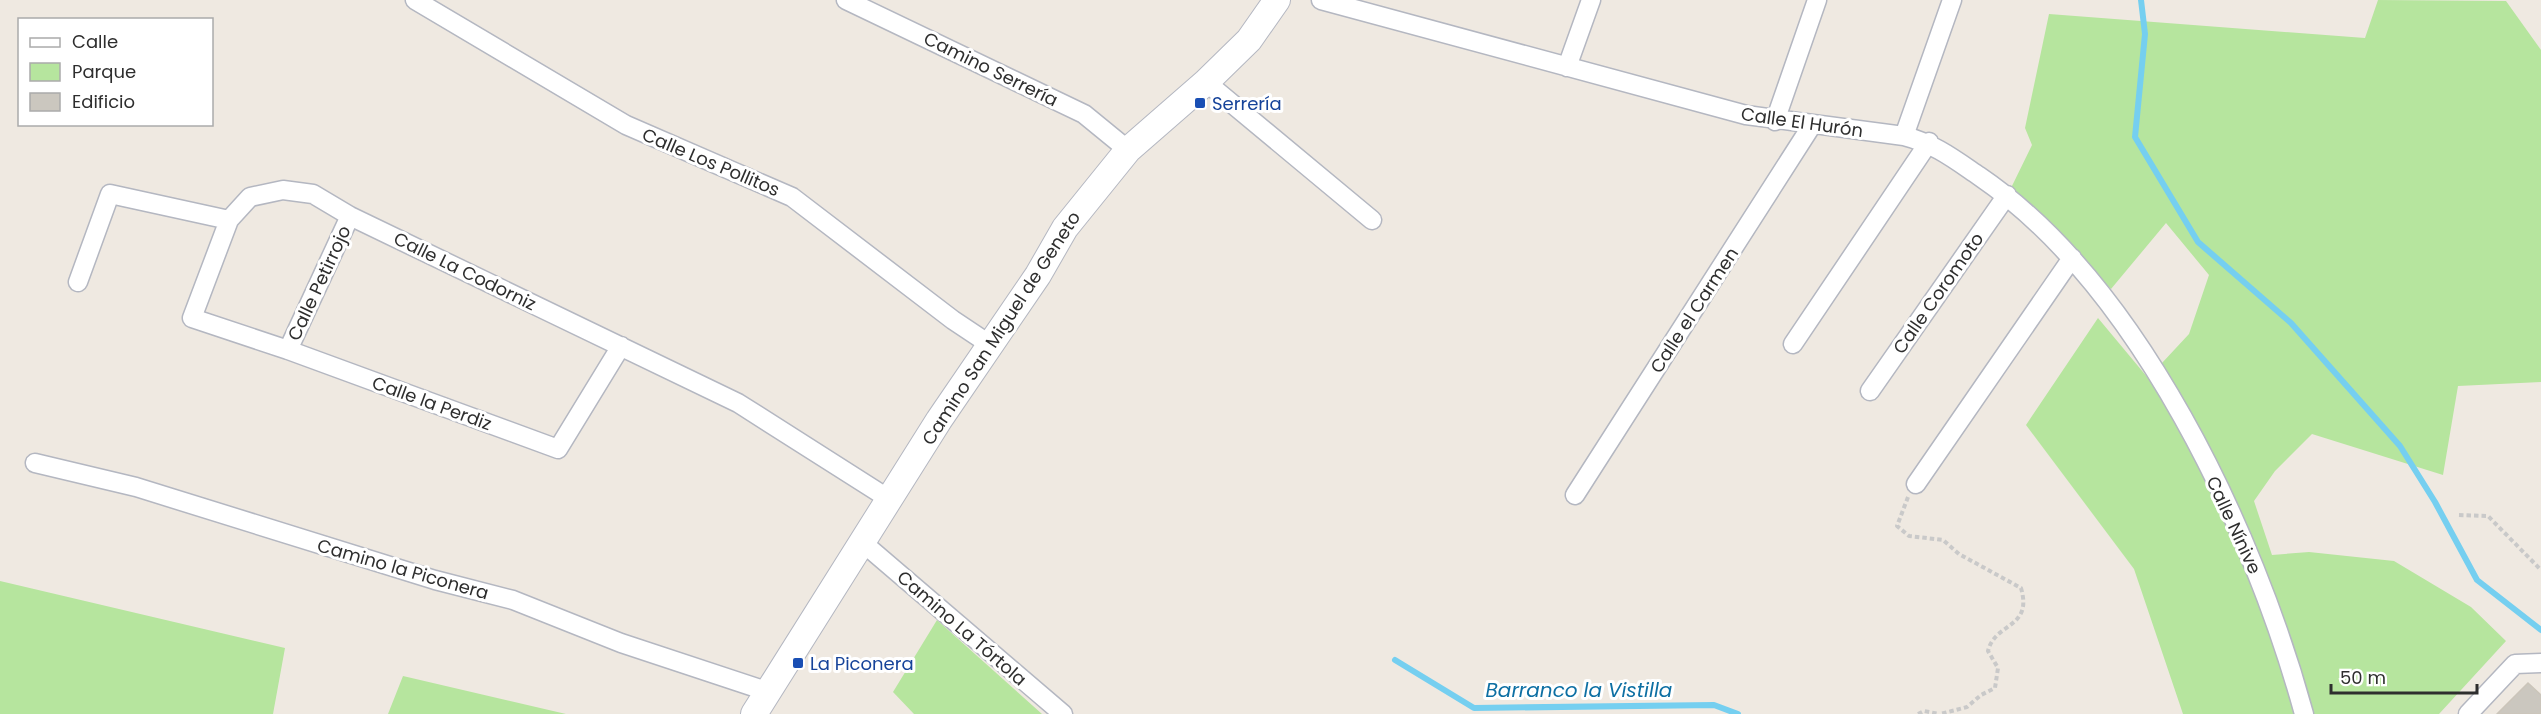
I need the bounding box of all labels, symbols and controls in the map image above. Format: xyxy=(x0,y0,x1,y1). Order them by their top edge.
legend xyxy=(18,18,213,126)
street label: Camino Serrería xyxy=(920,26,1062,112)
text: Calle xyxy=(72,29,118,54)
text: Parque xyxy=(72,59,136,84)
text: Edificio xyxy=(72,89,135,114)
place label: Serrería xyxy=(1212,91,1282,116)
marker: Serrería xyxy=(1193,96,1207,110)
street label: Calle El Hurón xyxy=(1739,101,1865,143)
street label: Calle Los Pollitos xyxy=(638,122,784,202)
street label: Camino San Miguel de Geneto xyxy=(916,206,1086,450)
street label: Calle Petirrojo xyxy=(281,221,357,345)
street label: Calle La Codorniz xyxy=(390,226,540,316)
street label: Calle Coromoto xyxy=(1887,227,1989,359)
street label: Calle el Carmen xyxy=(1644,242,1744,378)
street label: Calle la Perdiz xyxy=(369,370,495,436)
street label: Calle Nínive xyxy=(2200,472,2268,578)
street label: Camino la Piconera xyxy=(314,533,492,605)
street label: Camino La Tórtola xyxy=(892,565,1032,691)
place label: La Piconera xyxy=(810,651,914,676)
marker: La Piconera xyxy=(791,656,805,670)
scale bar xyxy=(2331,657,2476,695)
text: 50 m xyxy=(2340,665,2386,690)
water label: Barranco la Vistilla xyxy=(1486,676,1672,704)

